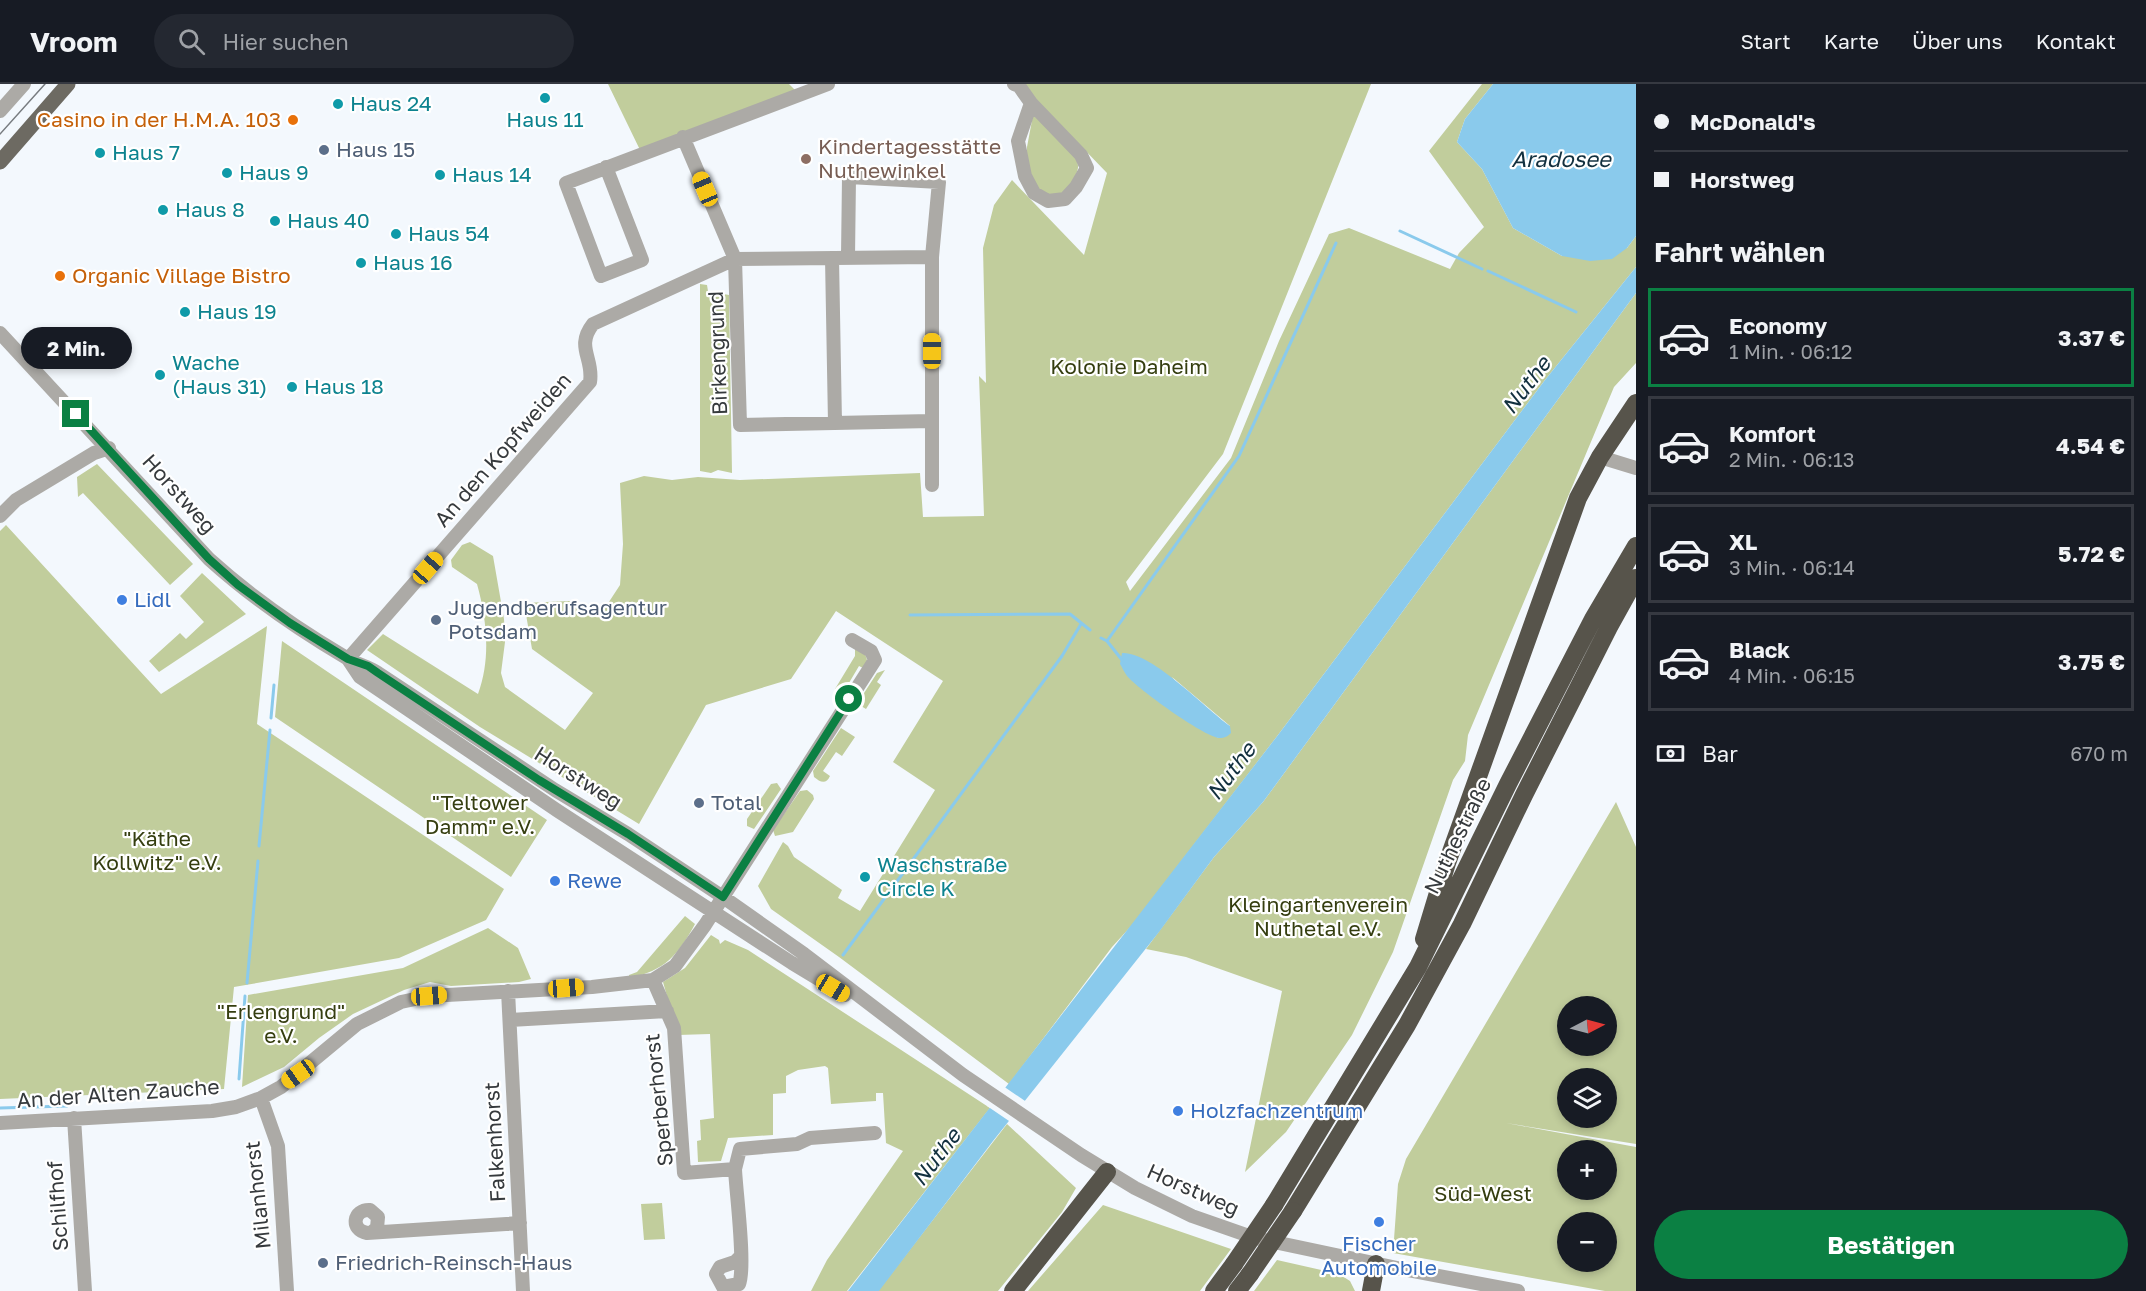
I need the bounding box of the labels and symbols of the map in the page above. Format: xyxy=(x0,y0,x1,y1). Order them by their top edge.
place label: Haus 24 xyxy=(350,90,432,116)
marker: Haus 11 xyxy=(538,91,552,105)
marker: Haus 24 xyxy=(331,97,345,111)
place label: Casino in der H.M.A. 103 xyxy=(37,106,281,132)
place label: Haus 11 xyxy=(506,106,584,132)
marker: Casino in der H.M.A. 103 xyxy=(286,113,300,127)
place label: Kindertagesstätte Nuthewinkel xyxy=(818,133,1001,183)
place label: Haus 15 xyxy=(336,136,415,162)
place label: Haus 7 xyxy=(112,139,180,165)
marker: Haus 15 xyxy=(317,143,331,157)
water label: Aradosee xyxy=(1511,145,1613,172)
marker: Haus 7 xyxy=(93,146,107,160)
marker: Kindertagesstätte Nuthewinkel xyxy=(799,152,813,166)
place label: Haus 9 xyxy=(239,159,309,185)
place label: Haus 14 xyxy=(452,161,532,187)
marker: Haus 9 xyxy=(220,166,234,180)
marker: Haus 14 xyxy=(433,168,447,182)
car xyxy=(690,169,720,209)
place label: Haus 8 xyxy=(175,196,245,222)
marker: Haus 8 xyxy=(156,203,170,217)
place label: Haus 40 xyxy=(287,207,370,233)
marker: Haus 40 xyxy=(268,214,282,228)
place label: Haus 54 xyxy=(408,220,490,246)
marker: Haus 54 xyxy=(389,227,403,241)
place label: Haus 16 xyxy=(373,249,453,275)
marker: Haus 16 xyxy=(354,256,368,270)
place label: Organic Village Bistro xyxy=(72,262,291,288)
marker: Organic Village Bistro xyxy=(53,269,67,283)
street label: Birkengrund xyxy=(702,291,732,415)
place label: Haus 19 xyxy=(197,298,277,324)
marker: Haus 19 xyxy=(178,305,192,319)
callout: 2 Min. xyxy=(20,327,132,369)
car xyxy=(923,333,941,369)
place label: Wache (Haus 31) xyxy=(172,349,267,399)
water label: Nuthe xyxy=(1495,349,1557,419)
park label: Kolonie Daheim xyxy=(1050,353,1208,379)
street label: An den Kopfweiden xyxy=(428,367,576,532)
marker: Wache (Haus 31) xyxy=(153,368,167,382)
place label: Haus 18 xyxy=(304,373,384,399)
marker: Haus 18 xyxy=(285,380,299,394)
route end xyxy=(62,400,89,427)
street label: Horstweg xyxy=(137,448,222,539)
car xyxy=(409,549,447,587)
place label: Lidl xyxy=(134,586,171,612)
marker: Lidl xyxy=(115,593,129,607)
place label: Jugendberufsagentur Potsdam xyxy=(448,594,667,644)
marker: Jugendberufsagentur Potsdam xyxy=(429,613,443,627)
route start xyxy=(835,685,862,712)
water label: Nuthe xyxy=(1200,735,1262,805)
street label: Horstweg xyxy=(530,740,627,814)
street label: Nuthestraße xyxy=(1418,773,1496,898)
park label: "Teltower Damm" e.V. xyxy=(425,789,535,839)
place label: Total xyxy=(711,789,762,815)
marker: Total xyxy=(692,796,706,810)
park label: "Käthe Kollwitz" e.V. xyxy=(92,825,222,875)
place label: Waschstraße Circle K xyxy=(877,851,1007,901)
place label: Rewe xyxy=(567,867,622,893)
marker: Waschstraße Circle K xyxy=(858,870,872,884)
marker: Rewe xyxy=(548,874,562,888)
park label: Kleingartenverein Nuthetal e.V. xyxy=(1228,891,1408,941)
car xyxy=(813,971,853,1005)
car xyxy=(547,978,585,998)
car xyxy=(410,986,448,1006)
north arrow xyxy=(1557,996,1617,1056)
park label: "Erlengrund" e.V. xyxy=(217,998,345,1048)
street label: Sperberhorst xyxy=(638,1032,678,1168)
car xyxy=(278,1056,318,1092)
street label: An der Alten Zauche xyxy=(16,1073,220,1113)
street label: Falkenhorst xyxy=(478,1081,510,1203)
place label: Holzfachzentrum xyxy=(1190,1097,1363,1123)
marker: Holzfachzentrum xyxy=(1171,1104,1185,1118)
water label: Nuthe xyxy=(905,1121,967,1191)
street label: Milanhorst xyxy=(238,1140,276,1250)
street label: Horstweg xyxy=(1143,1157,1244,1221)
street label: Schilfhof xyxy=(41,1160,73,1252)
park label: Süd-West xyxy=(1434,1180,1532,1206)
marker: Fischer Automobile xyxy=(1372,1215,1386,1229)
place label: Fischer Automobile xyxy=(1321,1230,1437,1280)
place label: Friedrich-Reinsch-Haus xyxy=(335,1249,573,1275)
marker: Friedrich-Reinsch-Haus xyxy=(316,1256,330,1270)

